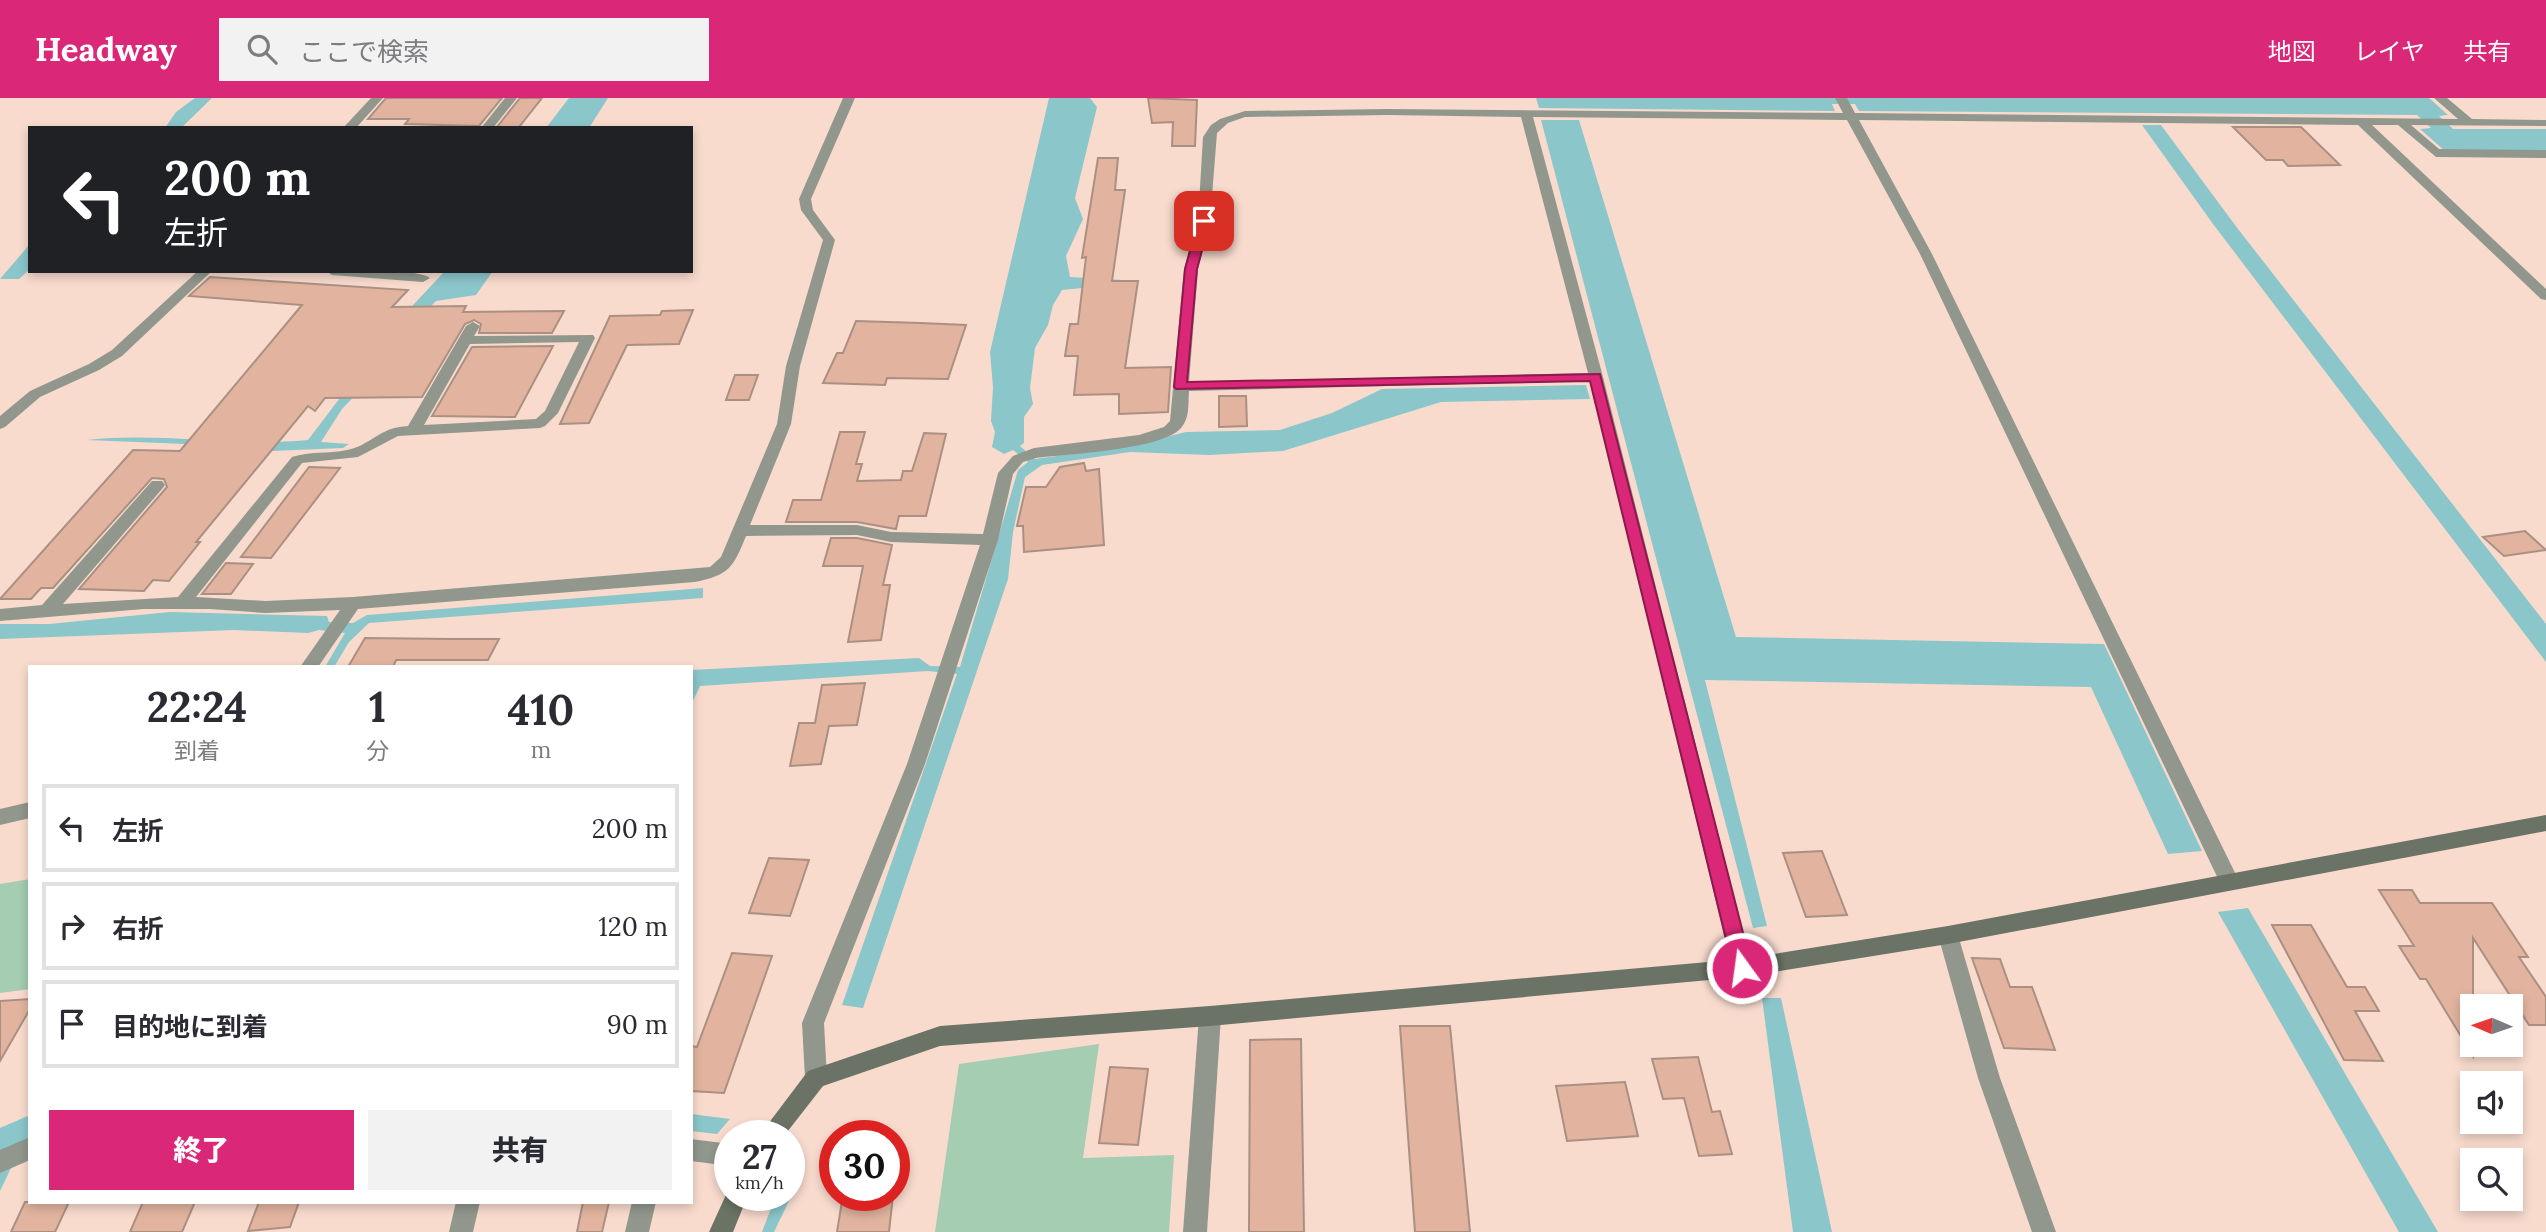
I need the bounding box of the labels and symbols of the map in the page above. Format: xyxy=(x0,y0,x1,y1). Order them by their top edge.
pin xyxy=(1174,191,1234,251)
position arrow xyxy=(1705,931,1779,1005)
north arrow xyxy=(2460,994,2524,1057)
speed limit sign: 30 xyxy=(819,1120,910,1211)

